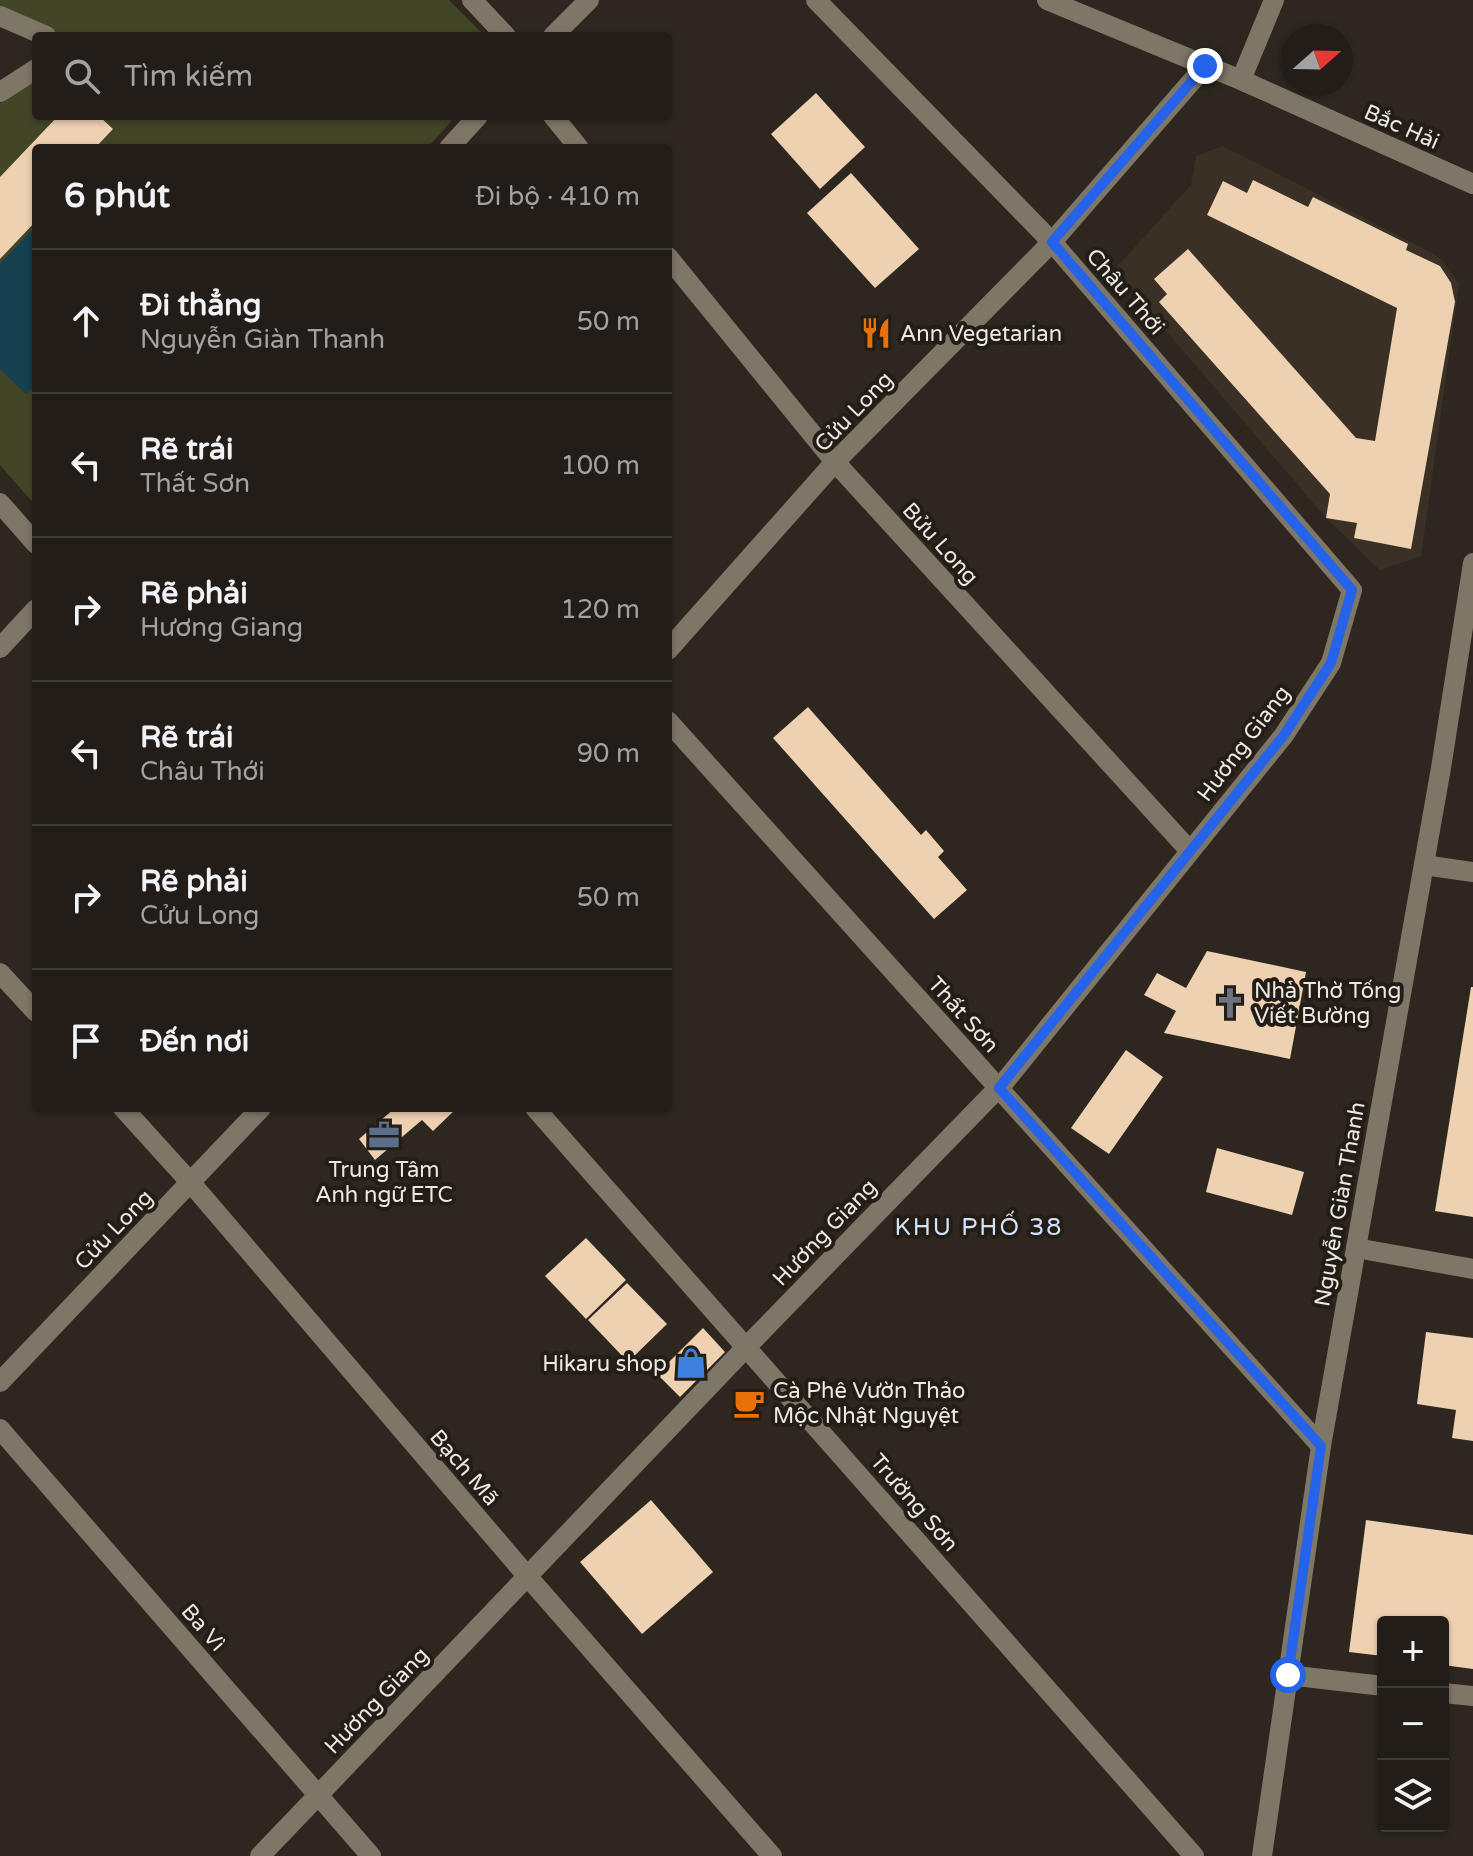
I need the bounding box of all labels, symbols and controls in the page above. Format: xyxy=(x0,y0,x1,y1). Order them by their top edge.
north arrow xyxy=(1281,24,1353,96)
search box xyxy=(32,32,672,120)
route end xyxy=(1187,48,1223,84)
icon: search xyxy=(60,54,104,98)
text: Tìm kiếm xyxy=(124,58,253,95)
street label: Bắc Hải xyxy=(1360,99,1443,155)
text: 6 phút xyxy=(64,176,170,217)
text: Đi bộ · 410 m xyxy=(475,181,640,212)
street label: Châu Thới xyxy=(1081,243,1170,340)
text: Đi thẳng xyxy=(140,287,261,324)
icon: ahead xyxy=(64,299,108,343)
text: 50 m xyxy=(577,306,640,337)
restaurant icon: Ann Vegetarian xyxy=(859,316,893,350)
place label: Ann Vegetarian xyxy=(900,321,1062,347)
text: Nguyễn Giàn Thanh xyxy=(140,324,385,355)
street label: Cửu Long xyxy=(809,366,898,457)
text: Rẽ trái xyxy=(140,431,233,468)
icon: left xyxy=(64,443,108,487)
text: 100 m xyxy=(560,450,640,481)
text: Thất Sơn xyxy=(140,468,250,499)
street label: Bửu Long xyxy=(897,497,984,590)
text: Rẽ phải xyxy=(140,575,248,612)
icon: right xyxy=(64,587,108,631)
text: 120 m xyxy=(560,594,640,625)
text: Hương Giang xyxy=(140,612,303,643)
street label: Hương Giang xyxy=(1192,681,1296,807)
text: Rẽ trái xyxy=(140,719,233,756)
icon: left xyxy=(64,731,108,775)
text: 90 m xyxy=(577,738,640,769)
text: Châu Thới xyxy=(140,756,265,787)
text: Rẽ phải xyxy=(140,863,248,900)
icon: right xyxy=(64,875,108,919)
text: 50 m xyxy=(577,882,640,913)
text: Cửu Long xyxy=(140,900,260,931)
street label: Thất Sơn xyxy=(922,971,1004,1058)
place label: Nhà Thờ Tống Viết Bường xyxy=(1254,978,1401,1029)
church icon: Nhà Thờ Tống Viết Bường xyxy=(1213,986,1247,1020)
icon: arrive xyxy=(64,1019,108,1063)
text: Đến nơi xyxy=(140,1023,249,1060)
street label: Nguyễn Giàn Thanh xyxy=(1309,1100,1371,1309)
office icon: Trung Tâm Anh ngữ ETC xyxy=(367,1118,401,1152)
place label: Trung Tâm Anh ngữ ETC xyxy=(315,1157,453,1208)
street label: Hương Giang xyxy=(767,1174,882,1291)
street label: Cửu Long xyxy=(69,1184,158,1275)
district label: KHU PHỐ 38 xyxy=(895,1210,1063,1242)
shop icon: Hikaru shop xyxy=(674,1346,708,1380)
place label: Hikaru shop xyxy=(542,1351,667,1377)
place label: Cà Phê Vườn Thảo Mộc Nhật Nguyệt xyxy=(773,1378,965,1429)
cafe icon: Cà Phê Vườn Thảo Mộc Nhật Nguyệt xyxy=(732,1386,766,1420)
street label: Bạch Mã xyxy=(424,1424,504,1511)
street label: Trường Sơn xyxy=(865,1449,964,1557)
street label: Ba Vì xyxy=(176,1599,231,1657)
map controls xyxy=(1377,1616,1449,1832)
button: + xyxy=(1377,1616,1449,1688)
street label: Hương Giang xyxy=(319,1642,434,1759)
route start xyxy=(1270,1657,1306,1693)
button: − xyxy=(1377,1688,1449,1760)
button: layers xyxy=(1377,1760,1449,1832)

